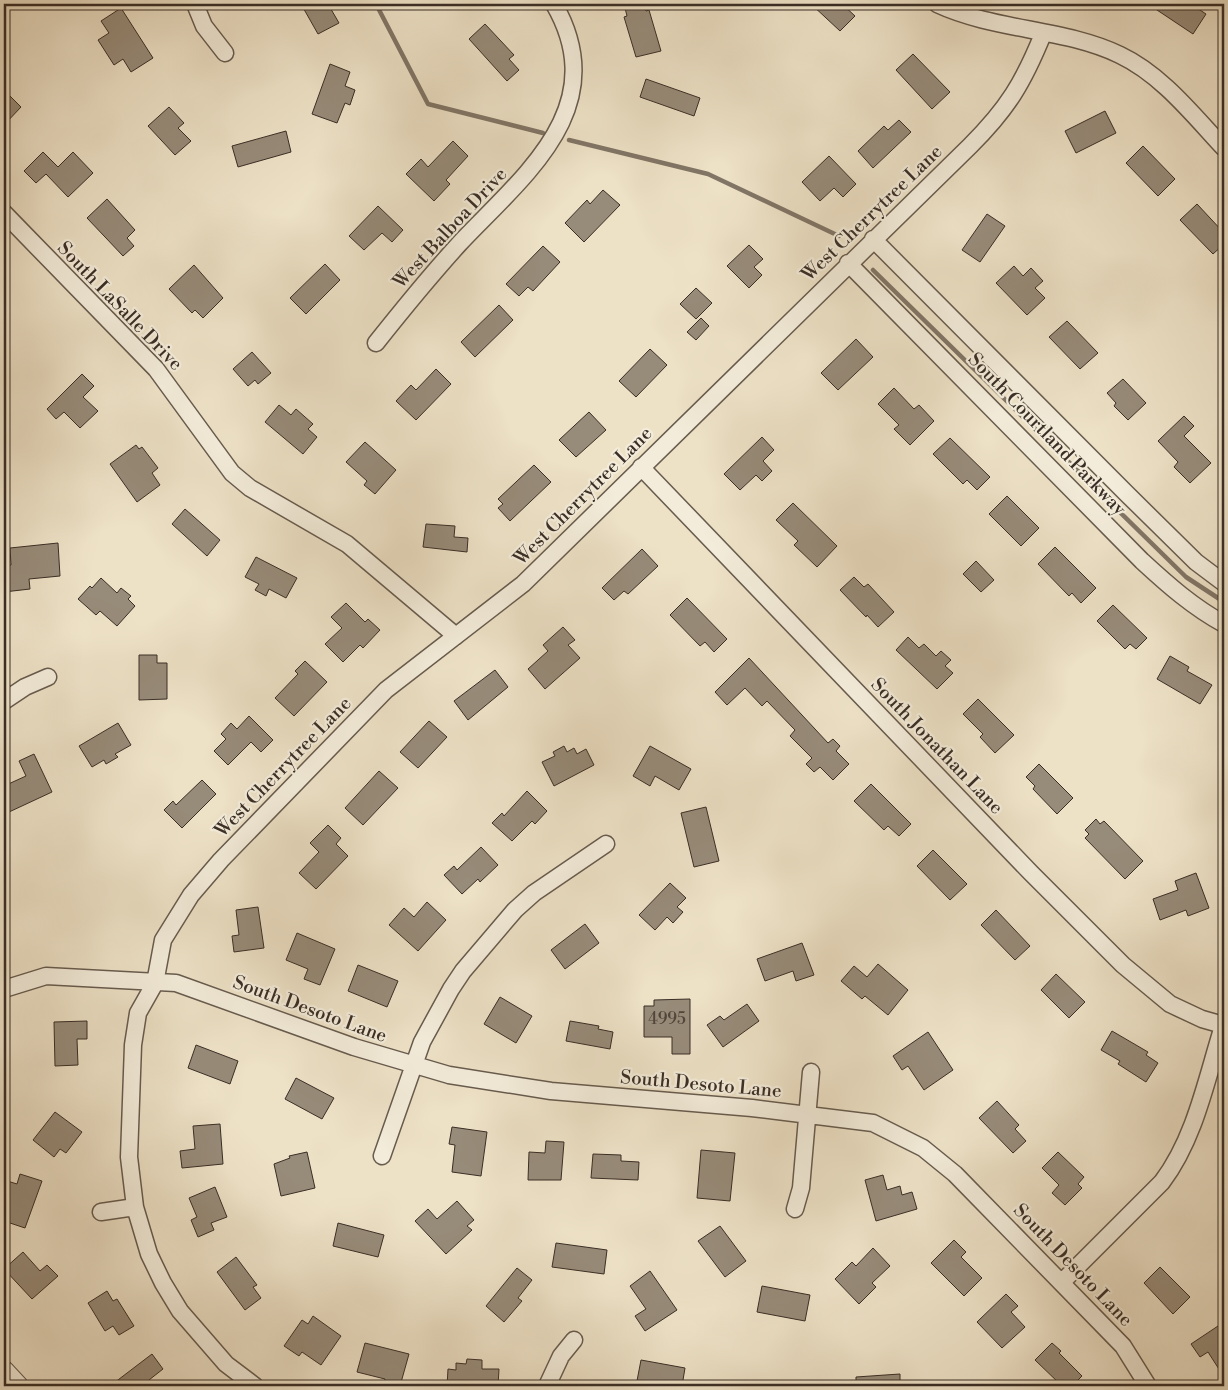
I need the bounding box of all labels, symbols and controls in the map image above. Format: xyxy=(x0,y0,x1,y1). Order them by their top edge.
street label: West Cherrytree Lane xyxy=(796,140,947,287)
street label: West Balboa Drive xyxy=(387,163,512,294)
street label: South LaSalle Drive xyxy=(52,236,188,376)
street label: South Courtland Parkway xyxy=(963,347,1132,521)
street label: West Cherrytree Lane xyxy=(508,422,657,571)
street label: South Jonathan Lane xyxy=(866,673,1008,819)
street label: West Cherrytree Lane xyxy=(209,692,356,843)
street label: South Desoto Lane xyxy=(230,970,390,1048)
house number: 4995 xyxy=(648,1009,686,1029)
street label: South Desoto Lane xyxy=(619,1065,783,1103)
street label: South Desoto Lane xyxy=(1008,1198,1138,1332)

